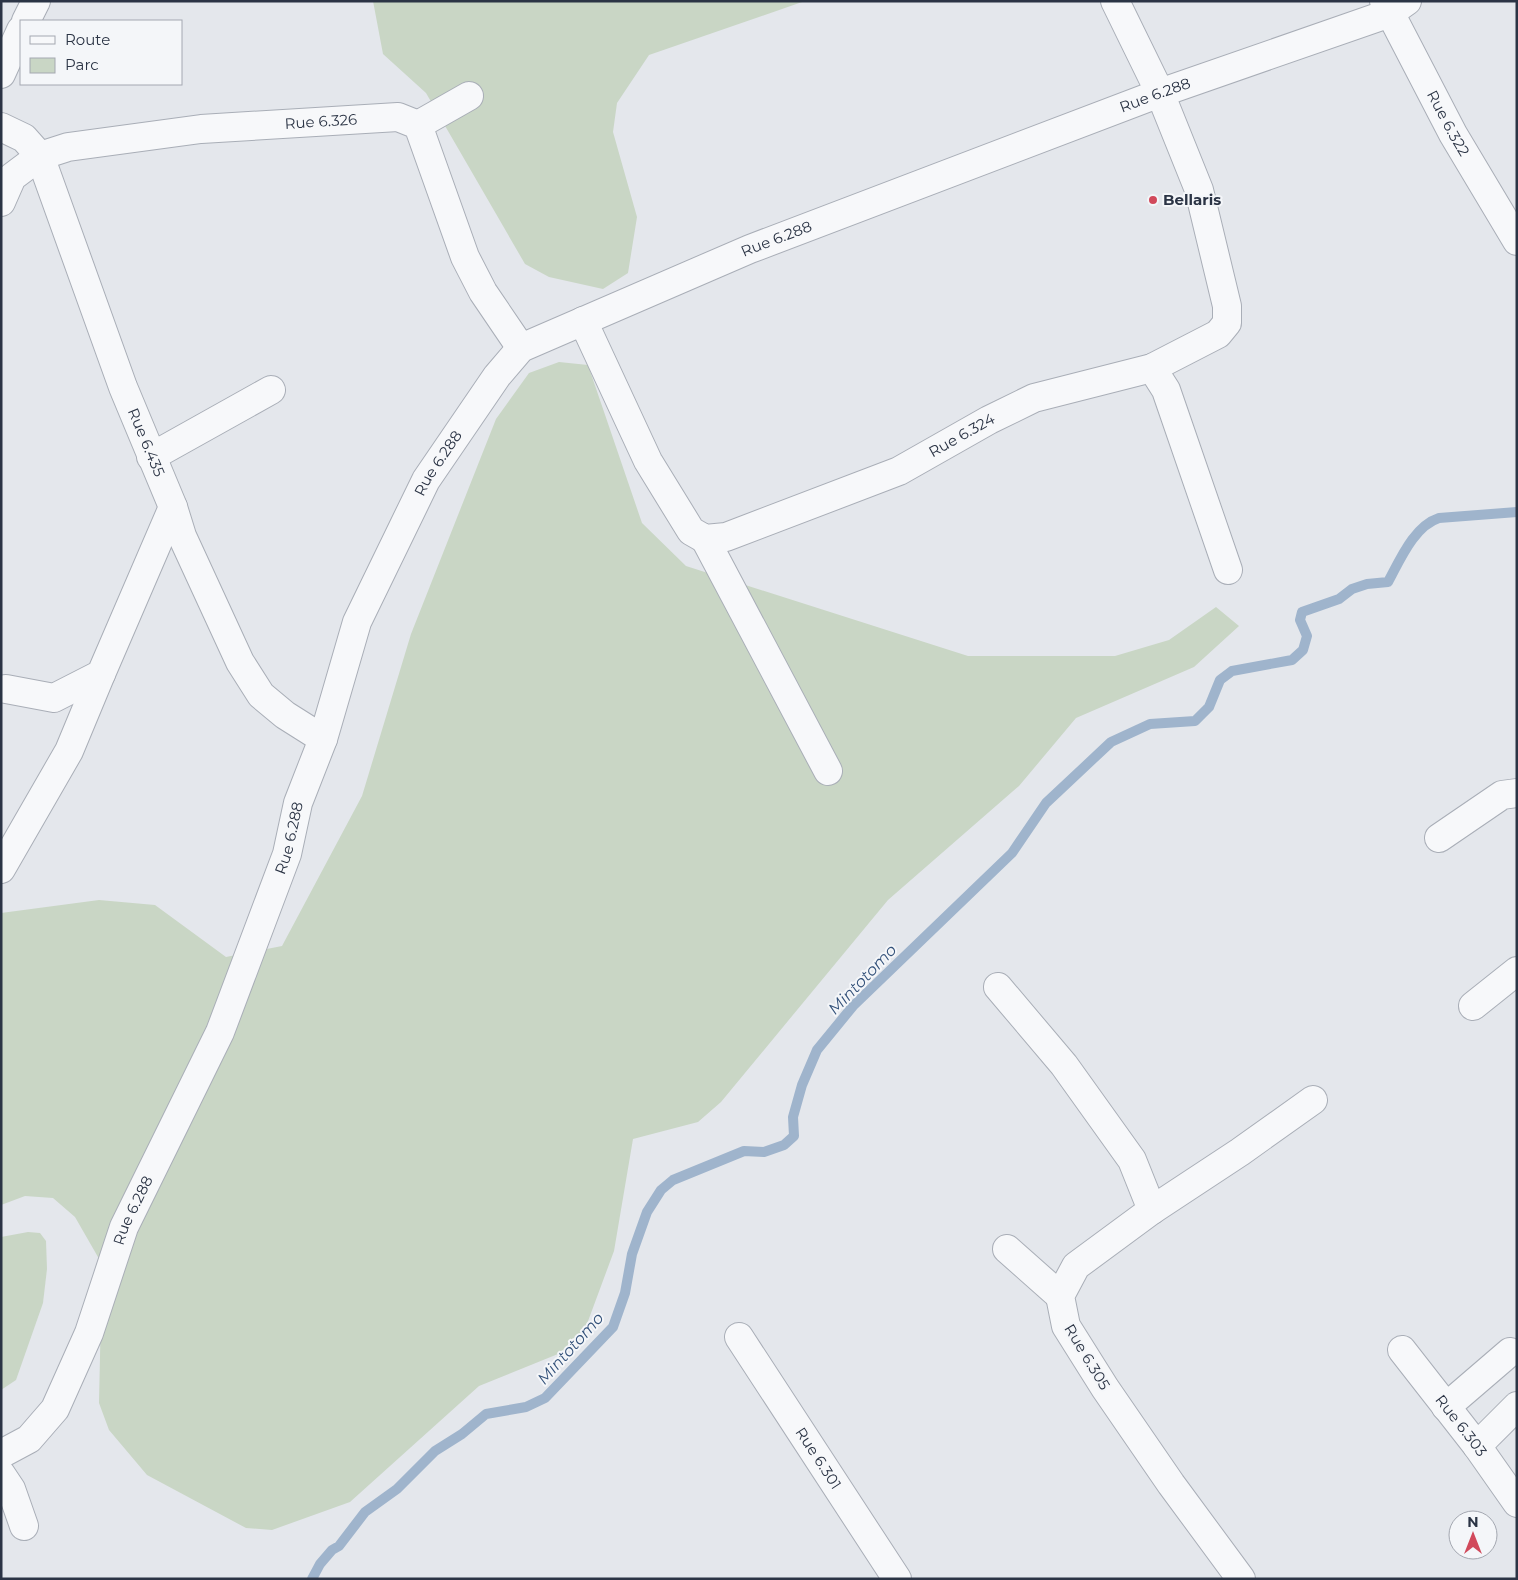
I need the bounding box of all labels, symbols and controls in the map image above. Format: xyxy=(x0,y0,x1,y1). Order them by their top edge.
legend xyxy=(20,20,182,85)
text: Route xyxy=(65,30,110,49)
text: Parc xyxy=(65,55,99,74)
street label: Rue 6.288 xyxy=(1117,73,1193,117)
street label: Rue 6.322 xyxy=(1423,87,1474,159)
street label: Rue 6.326 xyxy=(284,110,358,133)
place label: Bellaris xyxy=(1163,190,1221,209)
marker: Bellaris xyxy=(1147,194,1159,206)
street label: Rue 6.288 xyxy=(738,216,814,261)
street label: Rue 6.435 xyxy=(124,405,169,479)
street label: Rue 6.324 xyxy=(925,409,998,461)
street label: Rue 6.288 xyxy=(410,427,466,499)
street label: Rue 6.288 xyxy=(270,800,307,877)
water label: Mintotomo xyxy=(824,940,900,1018)
street label: Rue 6.288 xyxy=(109,1173,157,1247)
water label: Mintotomo xyxy=(533,1309,608,1388)
street label: Rue 6.305 xyxy=(1060,1320,1114,1393)
street label: Rue 6.303 xyxy=(1431,1391,1491,1460)
street label: Rue 6.301 xyxy=(791,1423,846,1493)
north arrow xyxy=(1448,1510,1498,1560)
text: N xyxy=(1467,1513,1479,1531)

